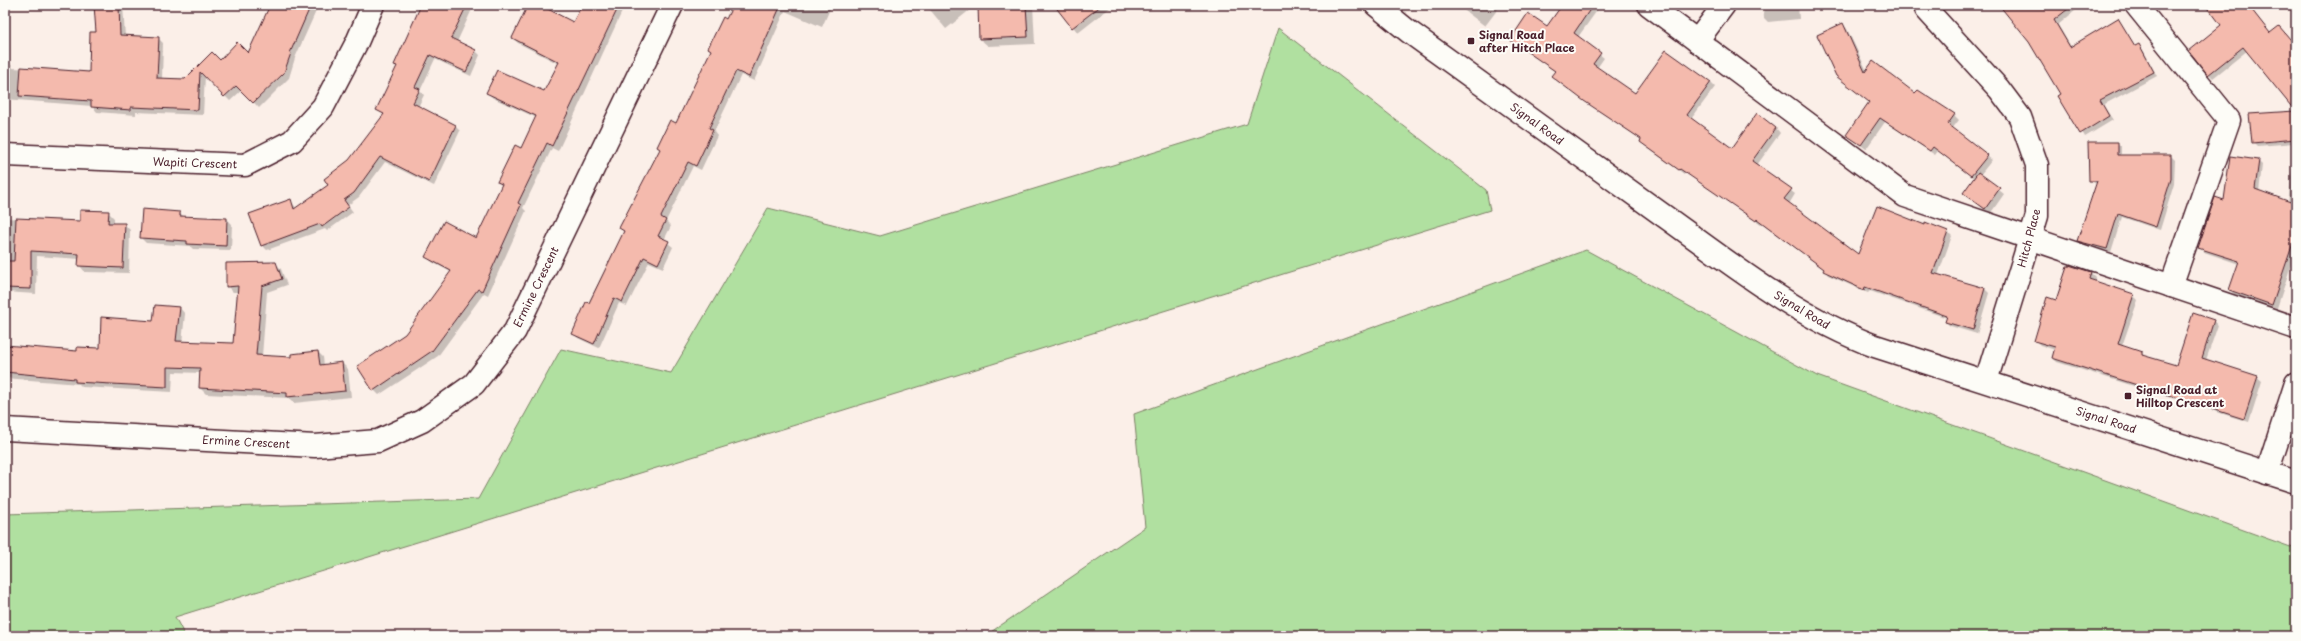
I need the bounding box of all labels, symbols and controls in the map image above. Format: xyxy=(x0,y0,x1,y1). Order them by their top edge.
place label: Signal Road after Hitch Place xyxy=(1479,26,1575,56)
marker: Signal Road after Hitch Place xyxy=(1466,36,1476,46)
street label: Signal Road xyxy=(1507,98,1568,149)
street label: Wapiti Crescent xyxy=(153,153,238,172)
street label: Hitch Place xyxy=(2013,207,2045,269)
street label: Ermine Crescent xyxy=(509,243,563,330)
street label: Signal Road xyxy=(1771,286,1833,333)
place label: Signal Road at Hilltop Crescent xyxy=(2136,381,2224,411)
marker: Signal Road at Hilltop Crescent xyxy=(2123,391,2133,401)
street label: Signal Road xyxy=(2074,402,2139,437)
street label: Ermine Crescent xyxy=(202,431,291,452)

